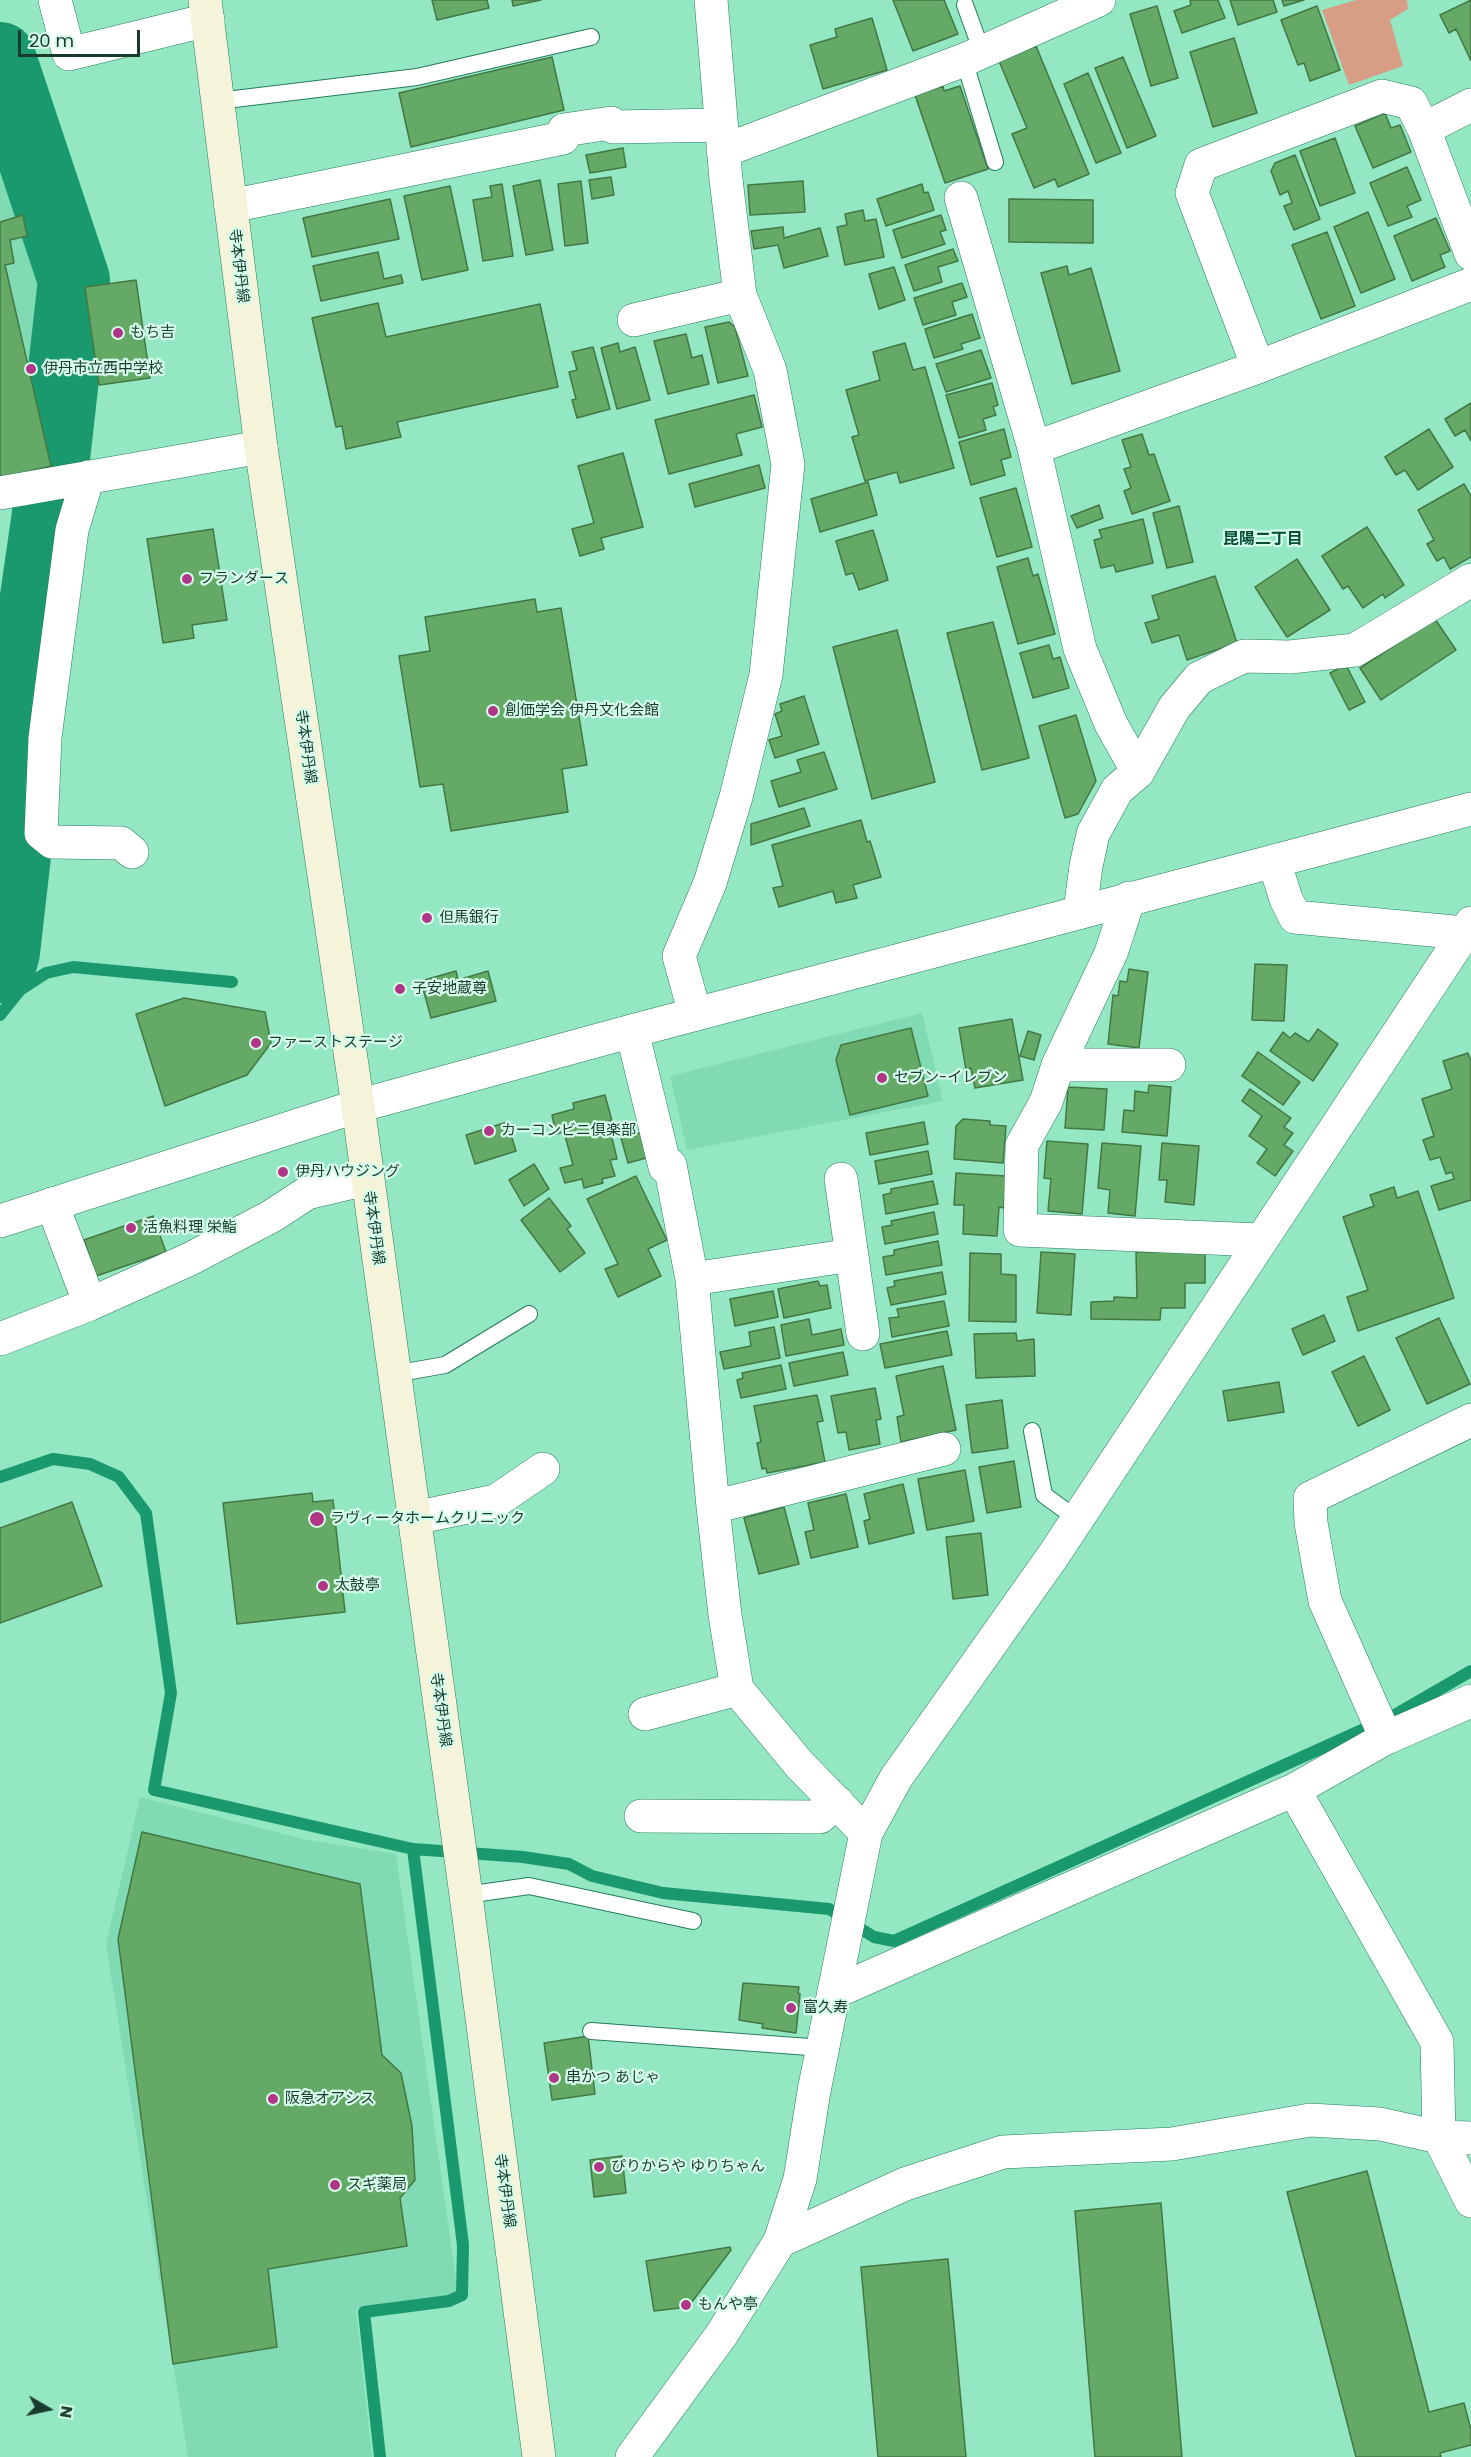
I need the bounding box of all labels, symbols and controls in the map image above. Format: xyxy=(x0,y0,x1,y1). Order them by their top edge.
scale bar xyxy=(21,18,142,56)
text: 20 m xyxy=(29,28,74,53)
street label: 寺本伊丹線 xyxy=(224,228,252,304)
place label: もち吉 xyxy=(130,324,175,342)
marker: もち吉 xyxy=(111,326,125,340)
place label: 伊丹市立西中学校 xyxy=(43,360,163,378)
marker: 伊丹市立西中学校 xyxy=(24,362,38,376)
district label: 昆陽二丁目 xyxy=(1223,530,1303,550)
place label: フランダース xyxy=(199,570,289,588)
marker: フランダース xyxy=(180,572,194,586)
place label: 創価学会 伊丹文化会館 xyxy=(505,702,659,720)
marker: 創価学会 伊丹文化会館 xyxy=(486,704,500,718)
street label: 寺本伊丹線 xyxy=(291,709,319,785)
place label: 但馬銀行 xyxy=(439,909,499,927)
marker: 但馬銀行 xyxy=(420,911,434,925)
place label: 子安地蔵尊 xyxy=(412,980,487,998)
marker: 子安地蔵尊 xyxy=(393,982,407,996)
place label: ファーストステージ xyxy=(268,1034,403,1052)
marker: ファーストステージ xyxy=(249,1036,263,1050)
place label: セブン-イレブン xyxy=(894,1069,1007,1087)
marker: セブン-イレブン xyxy=(875,1071,889,1085)
place label: カーコンビニ倶楽部 xyxy=(501,1122,636,1140)
marker: カーコンビニ倶楽部 xyxy=(482,1124,496,1138)
place label: 伊丹ハウジング xyxy=(295,1163,400,1181)
marker: 伊丹ハウジング xyxy=(276,1165,290,1179)
street label: 寺本伊丹線 xyxy=(359,1190,387,1266)
place label: 活魚料理 栄鮨 xyxy=(143,1219,237,1237)
marker: 活魚料理 栄鮨 xyxy=(124,1221,138,1235)
marker: ラヴィータホームクリニック xyxy=(308,1510,326,1528)
place label: ラヴィータホームクリニック xyxy=(330,1510,525,1528)
place label: 太鼓亭 xyxy=(335,1577,380,1595)
marker: 太鼓亭 xyxy=(316,1579,330,1593)
street label: 寺本伊丹線 xyxy=(426,1672,454,1748)
place label: 富久寿 xyxy=(803,1999,848,2017)
marker: 富久寿 xyxy=(784,2001,798,2015)
place label: 串かつ あじゃ xyxy=(566,2069,660,2087)
marker: 串かつ あじゃ xyxy=(547,2071,561,2085)
place label: 阪急オアシス xyxy=(285,2090,375,2108)
marker: 阪急オアシス xyxy=(266,2092,280,2106)
street label: 寺本伊丹線 xyxy=(490,2153,518,2229)
place label: ぴりからや ゆりちゃん xyxy=(611,2158,765,2176)
marker: ぴりからや ゆりちゃん xyxy=(592,2160,606,2174)
place label: スギ薬局 xyxy=(347,2176,407,2194)
marker: スギ薬局 xyxy=(328,2178,342,2192)
place label: もんや亭 xyxy=(698,2296,758,2314)
marker: もんや亭 xyxy=(679,2298,693,2312)
north arrow xyxy=(18,2379,78,2439)
text: N xyxy=(54,2404,79,2420)

